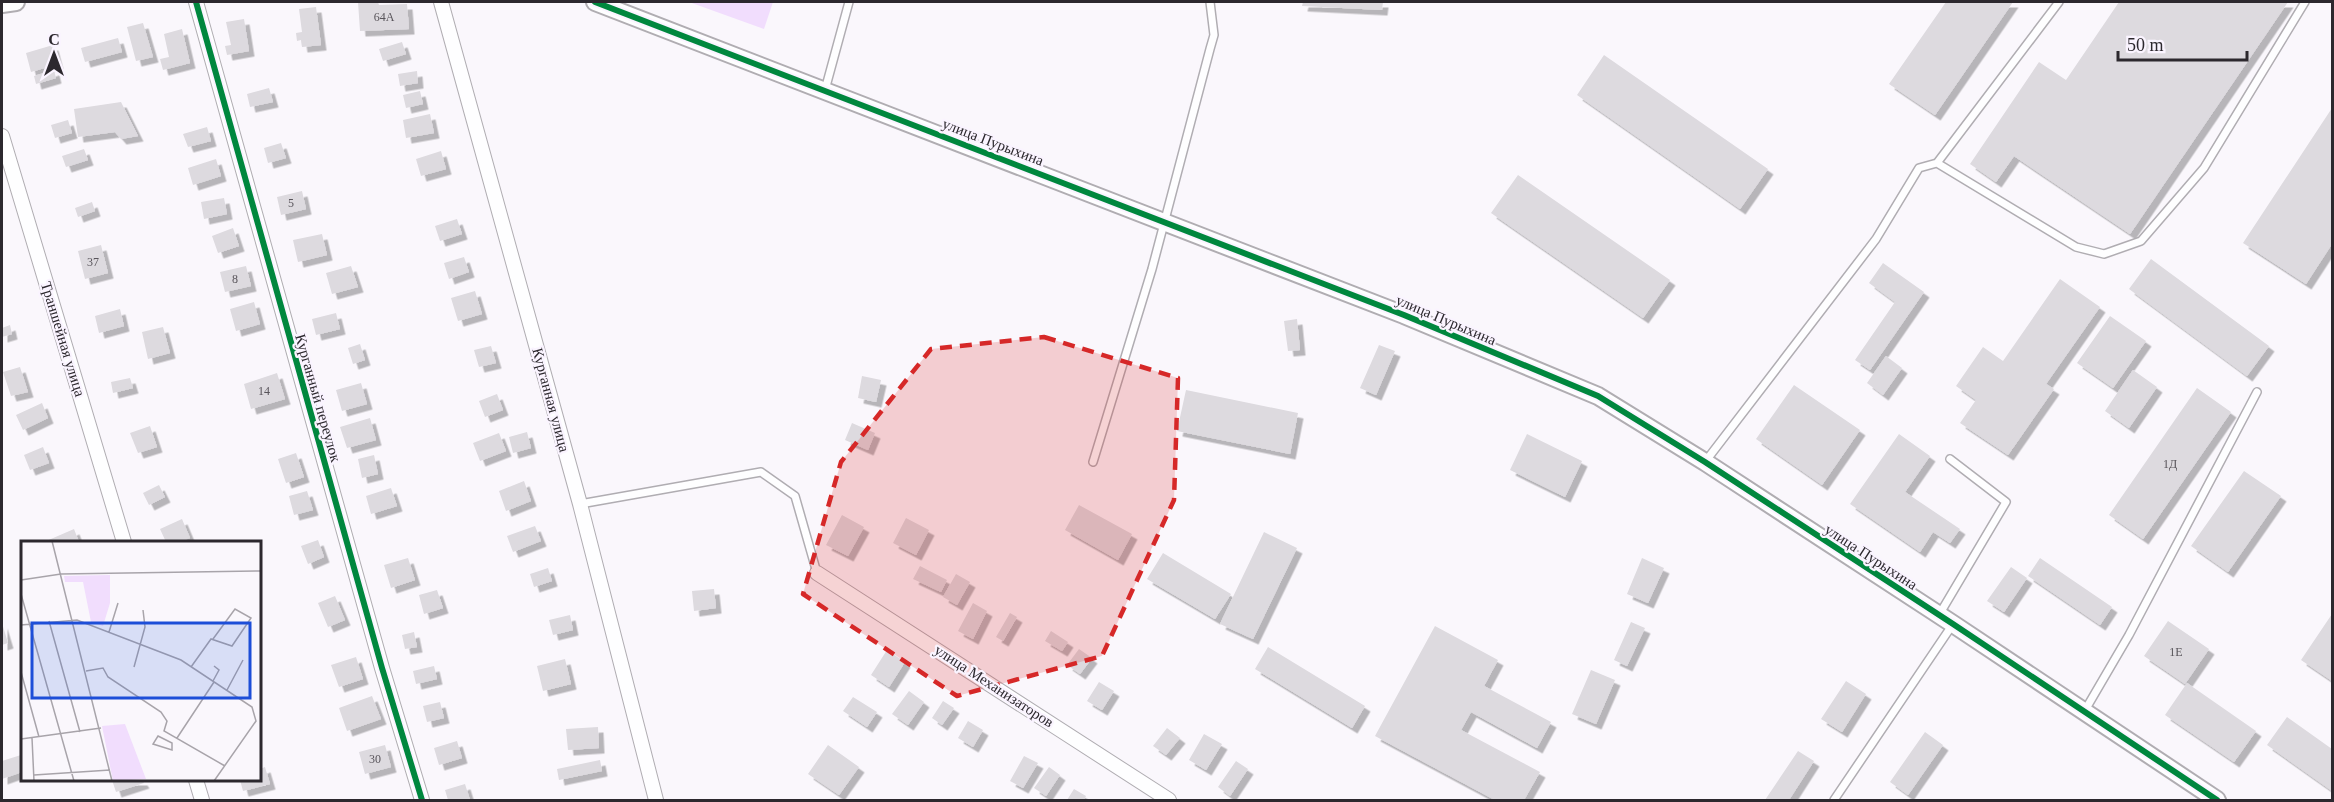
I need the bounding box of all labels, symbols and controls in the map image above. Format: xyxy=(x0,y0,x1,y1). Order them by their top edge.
house number: 64А xyxy=(374,10,395,24)
north arrow xyxy=(24,24,84,84)
scale bar xyxy=(2118,24,2247,62)
text: С xyxy=(48,31,60,48)
text: 50 m xyxy=(2127,35,2164,55)
street label: улица Пурыхина xyxy=(940,115,1046,169)
house number: 5 xyxy=(288,196,294,210)
house number: 37 xyxy=(87,255,99,269)
house number: 8 xyxy=(232,272,238,286)
street label: Траншейная улица xyxy=(38,280,88,399)
street label: улица Пурыхина xyxy=(1394,292,1499,348)
street label: Курганный переулок xyxy=(292,332,344,464)
street label: Курганная улица xyxy=(529,346,573,454)
house number: 14 xyxy=(258,384,270,398)
house number: 1Д xyxy=(2163,457,2177,471)
street label: улица Пурыхина xyxy=(1822,521,1920,593)
inset map xyxy=(21,541,261,781)
street label: улица Механизаторов xyxy=(932,642,1056,730)
house number: 1Е xyxy=(2169,645,2183,659)
house number: 30 xyxy=(369,752,381,766)

